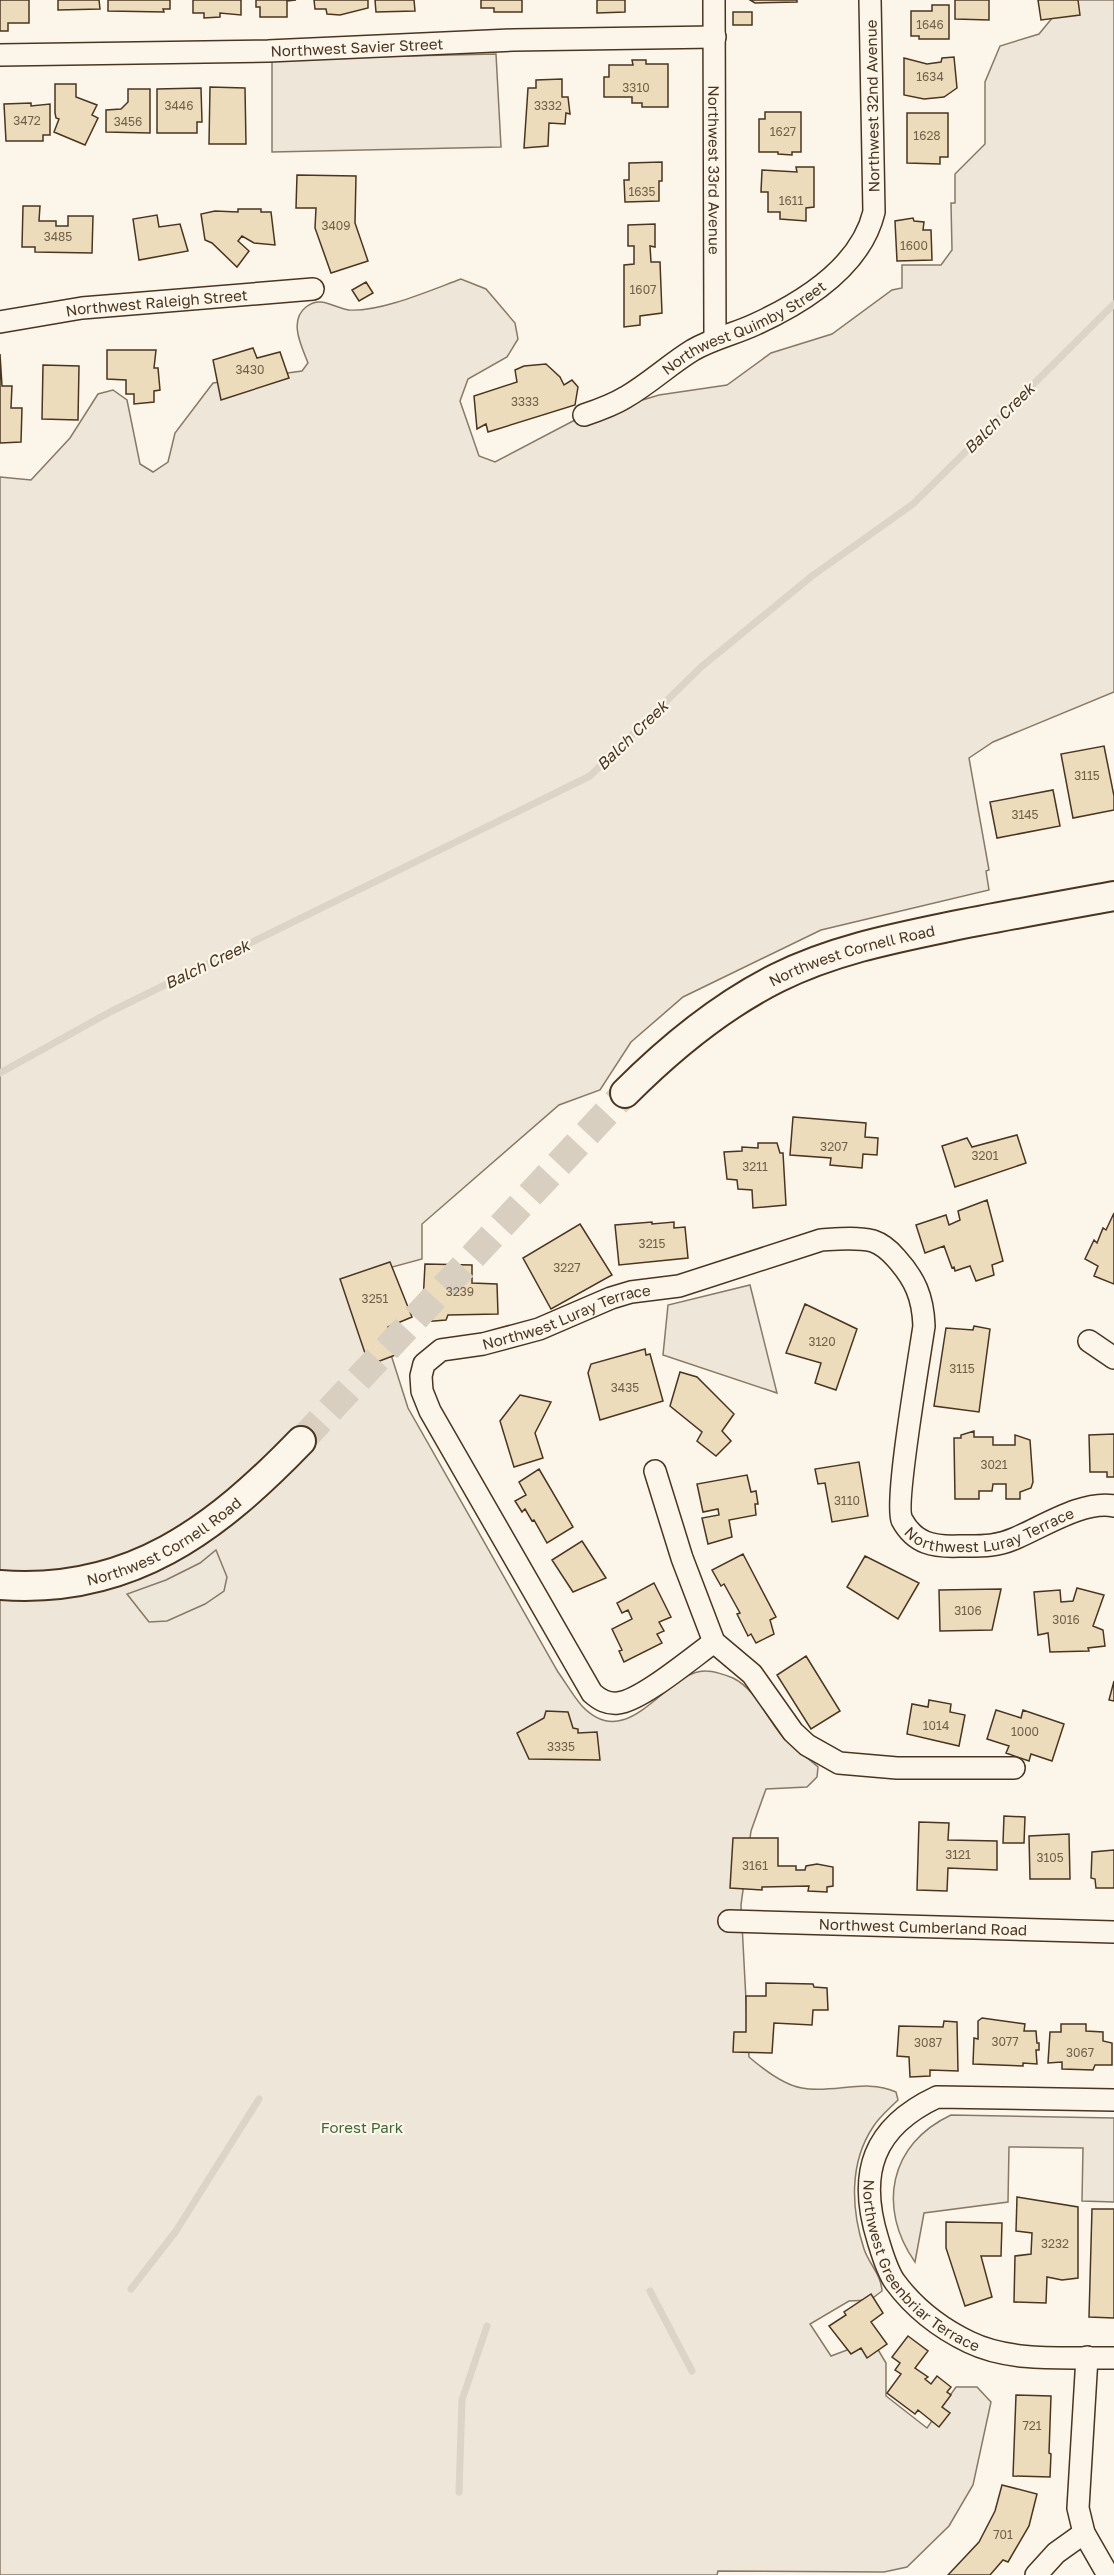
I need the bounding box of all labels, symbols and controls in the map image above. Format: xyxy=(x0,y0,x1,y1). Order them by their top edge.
house number: 1646 xyxy=(916,17,944,32)
street label: Northwest 32nd Avenue xyxy=(861,19,883,192)
street label: Northwest Savier Street xyxy=(270,34,444,60)
house number: 1634 xyxy=(916,69,944,84)
house number: 3310 xyxy=(622,80,650,95)
street label: Northwest 33rd Avenue xyxy=(705,85,724,255)
house number: 3446 xyxy=(165,98,193,113)
house number: 3332 xyxy=(534,98,562,113)
house number: 3472 xyxy=(13,113,41,128)
house number: 3456 xyxy=(114,114,142,129)
house number: 1627 xyxy=(770,124,796,139)
house number: 1628 xyxy=(913,128,941,143)
house number: 1635 xyxy=(628,184,656,199)
house number: 1611 xyxy=(779,193,804,208)
house number: 3409 xyxy=(321,218,351,233)
house number: 3485 xyxy=(44,229,72,244)
house number: 1600 xyxy=(900,238,928,253)
street label: Northwest Quimby Street xyxy=(658,277,829,378)
house number: 1607 xyxy=(630,282,656,297)
street label: Northwest Raleigh Street xyxy=(64,285,248,320)
house number: 3430 xyxy=(236,362,264,377)
water label: Balch Creek xyxy=(959,377,1040,458)
house number: 3333 xyxy=(511,394,539,409)
water label: Balch Creek xyxy=(592,695,673,774)
house number: 3115 xyxy=(1074,768,1100,783)
house number: 3145 xyxy=(1011,807,1039,822)
street label: Northwest Cornell Road xyxy=(766,921,936,990)
water label: Balch Creek xyxy=(161,934,254,993)
house number: 3207 xyxy=(820,1139,848,1154)
house number: 3201 xyxy=(971,1148,999,1163)
house number: 3211 xyxy=(742,1159,768,1174)
house number: 3215 xyxy=(639,1236,665,1251)
house number: 3227 xyxy=(553,1260,581,1275)
street label: Northwest Luray Terrace xyxy=(480,1281,652,1353)
house number: 3239 xyxy=(446,1284,474,1299)
house number: 3251 xyxy=(362,1291,389,1306)
house number: 3120 xyxy=(808,1334,836,1349)
house number: 3115 xyxy=(949,1361,975,1376)
house number: 3435 xyxy=(611,1380,639,1395)
house number: 3021 xyxy=(980,1457,1008,1472)
street label: Northwest Cornell Road xyxy=(85,1493,245,1589)
house number: 3110 xyxy=(834,1493,860,1508)
street label: Northwest Luray Terrace xyxy=(901,1503,1076,1555)
house number: 3106 xyxy=(954,1603,982,1618)
house number: 3016 xyxy=(1052,1612,1080,1627)
house number: 1014 xyxy=(923,1718,949,1733)
house number: 1000 xyxy=(1011,1724,1039,1739)
house number: 3335 xyxy=(547,1739,575,1754)
house number: 3121 xyxy=(945,1847,971,1862)
house number: 3105 xyxy=(1036,1850,1064,1865)
house number: 3161 xyxy=(742,1858,768,1873)
street label: Northwest Cumberland Road xyxy=(818,1915,1028,1939)
house number: 3077 xyxy=(991,2034,1019,2049)
house number: 3087 xyxy=(914,2035,942,2050)
house number: 3067 xyxy=(1066,2045,1094,2060)
park label: Forest Park xyxy=(321,2118,404,2136)
street label: Northwest Greenbriar Terrace xyxy=(860,2179,983,2355)
house number: 3232 xyxy=(1041,2236,1069,2251)
house number: 721 xyxy=(1022,2418,1042,2433)
house number: 701 xyxy=(993,2527,1013,2542)

